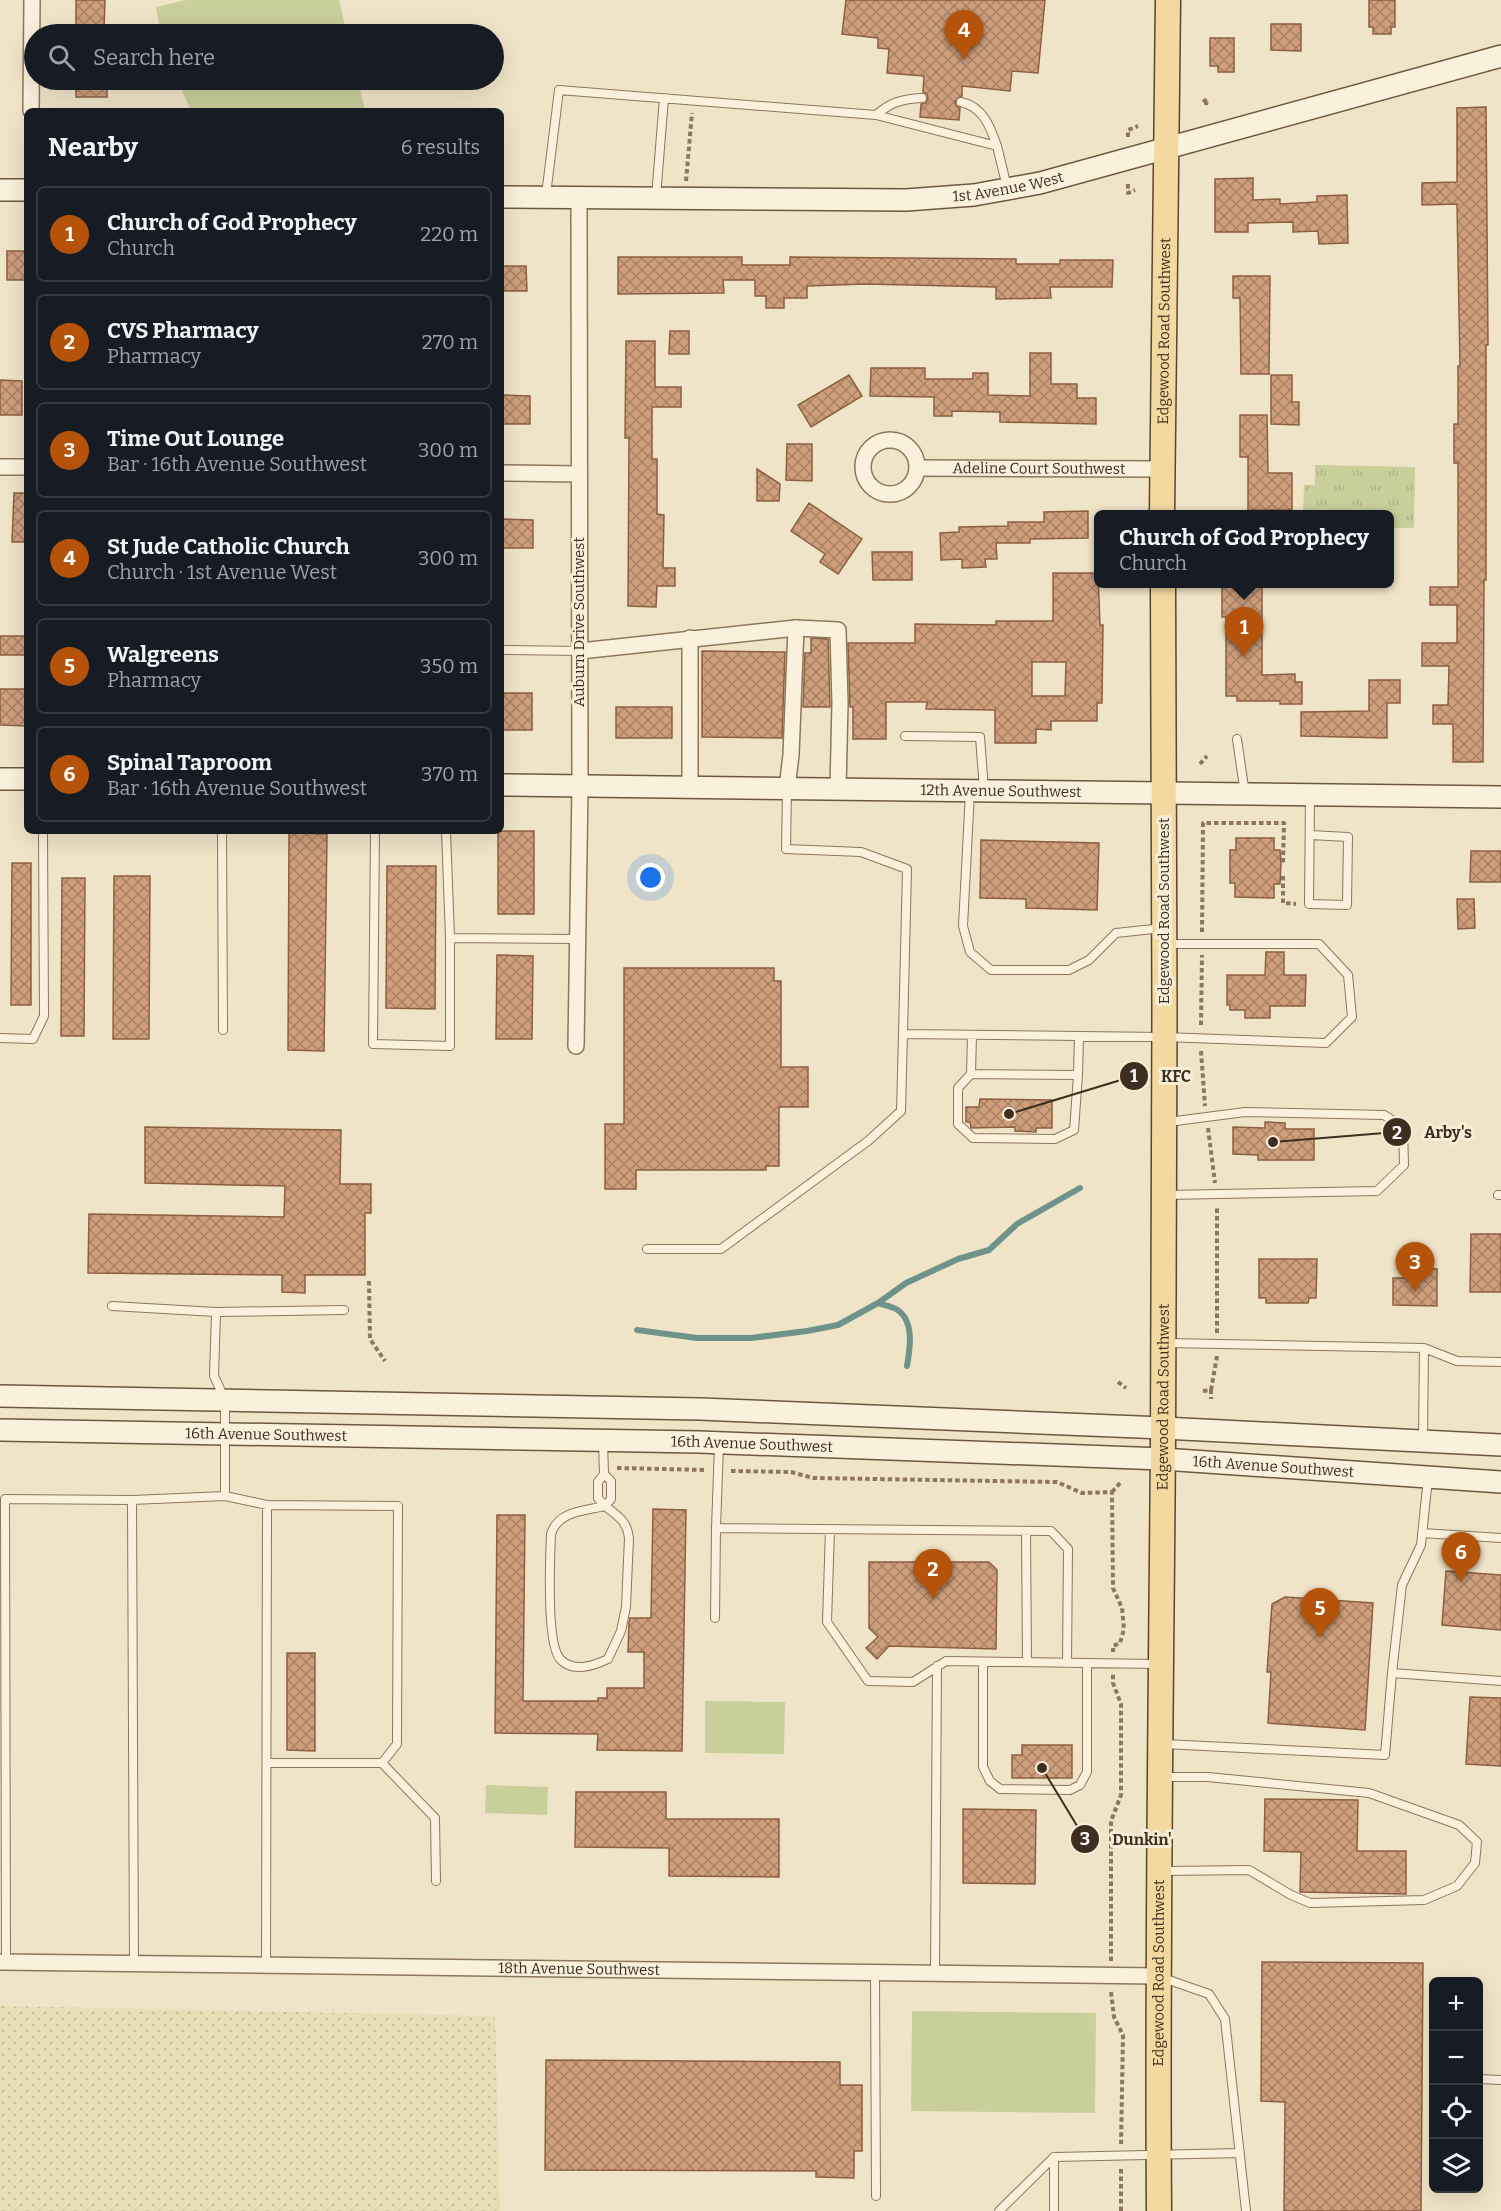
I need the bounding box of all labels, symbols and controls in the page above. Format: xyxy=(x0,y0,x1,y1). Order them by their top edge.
pin: 4 xyxy=(944,10,984,60)
search box xyxy=(24,24,504,90)
icon: search xyxy=(45,41,78,74)
text: Search here xyxy=(93,44,215,71)
text: Nearby xyxy=(48,132,138,163)
text: 6 results xyxy=(401,135,480,159)
street label: 1st Avenue West xyxy=(952,168,1066,206)
text: Church of God Prophecy xyxy=(107,209,357,236)
text: 1 xyxy=(65,222,74,246)
text: 220 m xyxy=(420,222,478,246)
text: Church xyxy=(107,236,175,260)
street label: Edgewood Road Southwest xyxy=(1154,237,1174,425)
text: CVS Pharmacy xyxy=(107,317,259,344)
text: 2 xyxy=(64,330,75,354)
text: 270 m xyxy=(422,330,478,354)
text: Pharmacy xyxy=(107,344,201,368)
text: Time Out Lounge xyxy=(107,425,284,452)
text: 3 xyxy=(64,438,75,462)
text: 300 m xyxy=(418,438,478,462)
text: Bar · 16th Avenue Southwest xyxy=(107,452,367,476)
street label: Adeline Court Southwest xyxy=(953,459,1126,478)
popup xyxy=(1094,510,1394,588)
text: Church of God Prophecy xyxy=(1119,524,1369,551)
text: St Jude Catholic Church xyxy=(107,533,350,560)
street label: Auburn Drive Southwest xyxy=(570,537,588,707)
text: 4 xyxy=(63,546,76,570)
text: 300 m xyxy=(418,546,478,570)
text: Church xyxy=(1119,551,1187,575)
text: Church · 1st Avenue West xyxy=(107,560,337,584)
pin: 1 xyxy=(1224,608,1264,657)
text: Walgreens xyxy=(107,641,219,668)
text: 5 xyxy=(64,654,75,678)
text: 350 m xyxy=(420,654,478,678)
text: Pharmacy xyxy=(107,668,201,692)
text: Spinal Taproom xyxy=(107,749,272,776)
text: 6 xyxy=(64,762,75,786)
text: 370 m xyxy=(421,762,478,786)
text: Bar · 16th Avenue Southwest xyxy=(107,776,367,800)
street label: 12th Avenue Southwest xyxy=(920,781,1082,801)
street label: Edgewood Road Southwest xyxy=(1155,817,1173,1004)
your location xyxy=(636,863,665,892)
callout: KFC xyxy=(1119,1059,1203,1093)
text: 1 xyxy=(1130,1065,1138,1087)
text: KFC xyxy=(1161,1067,1191,1086)
callout: Arby's xyxy=(1382,1115,1484,1149)
text: 2 xyxy=(1392,1122,1402,1144)
text: Arby's xyxy=(1424,1123,1472,1142)
pin: 3 xyxy=(1396,1242,1434,1292)
street label: Edgewood Road Southwest xyxy=(1154,1303,1173,1491)
street label: 16th Avenue Southwest xyxy=(185,1424,348,1445)
street label: 16th Avenue Southwest xyxy=(671,1433,834,1456)
street label: 16th Avenue Southwest xyxy=(1192,1452,1355,1481)
pin: 6 xyxy=(1442,1532,1480,1582)
pin: 2 xyxy=(914,1550,952,1599)
pin: 5 xyxy=(1300,1588,1340,1638)
callout: Dunkin' xyxy=(1070,1822,1184,1856)
text: 3 xyxy=(1080,1828,1090,1850)
text: Dunkin' xyxy=(1112,1830,1172,1849)
street label: Edgewood Road Southwest xyxy=(1149,1879,1168,2066)
street label: 18th Avenue Southwest xyxy=(498,1959,661,1979)
map controls xyxy=(1429,1977,1483,2193)
button: + xyxy=(1429,1977,1483,2031)
button: − xyxy=(1429,2031,1483,2085)
button: locate xyxy=(1429,2085,1483,2139)
button: layers xyxy=(1429,2139,1483,2193)

